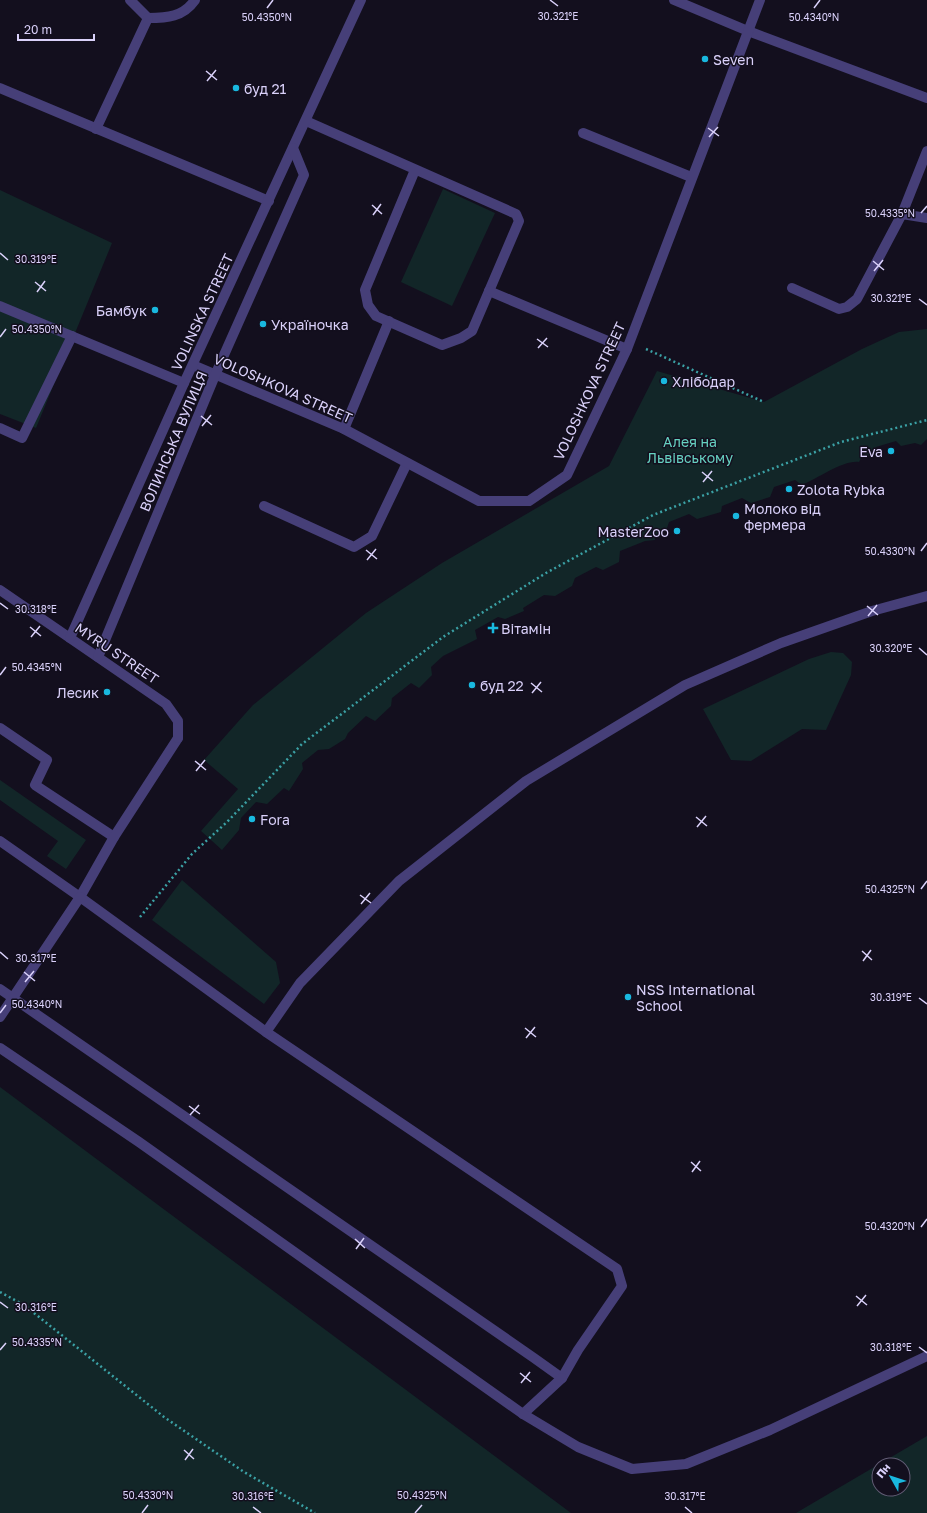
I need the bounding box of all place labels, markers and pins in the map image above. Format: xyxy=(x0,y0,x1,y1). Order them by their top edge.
place label: Seven xyxy=(713,51,754,68)
marker: Seven xyxy=(700,54,710,64)
place label: буд 21 xyxy=(244,80,287,97)
marker: буд 21 xyxy=(231,83,241,93)
place label: Бамбук xyxy=(96,302,147,319)
marker: Бамбук xyxy=(150,305,160,315)
place label: Україночка xyxy=(271,316,349,333)
marker: Україночка xyxy=(258,319,268,329)
place label: Хлібодар xyxy=(672,373,735,390)
marker: Хлібодар xyxy=(659,376,669,386)
place label: Eva xyxy=(859,443,883,460)
marker: Eva xyxy=(886,446,896,456)
place label: Zolota Rybka xyxy=(797,481,885,498)
marker: Zolota Rybka xyxy=(784,484,794,494)
place label: Молоко від фермера xyxy=(744,500,821,533)
marker: Молоко від фермера xyxy=(731,511,741,521)
place label: MasterZoo xyxy=(598,523,669,540)
marker: MasterZoo xyxy=(672,526,682,536)
place label: Вітамін xyxy=(501,620,551,637)
marker: Вітамін xyxy=(488,623,498,633)
place label: буд 22 xyxy=(480,677,524,694)
marker: буд 22 xyxy=(467,680,477,690)
place label: Лесик xyxy=(57,684,99,701)
marker: Лесик xyxy=(102,687,112,697)
place label: Fora xyxy=(260,811,290,828)
marker: Fora xyxy=(247,814,257,824)
place label: NSS International School xyxy=(636,981,755,1014)
marker: NSS International School xyxy=(623,992,633,1002)

